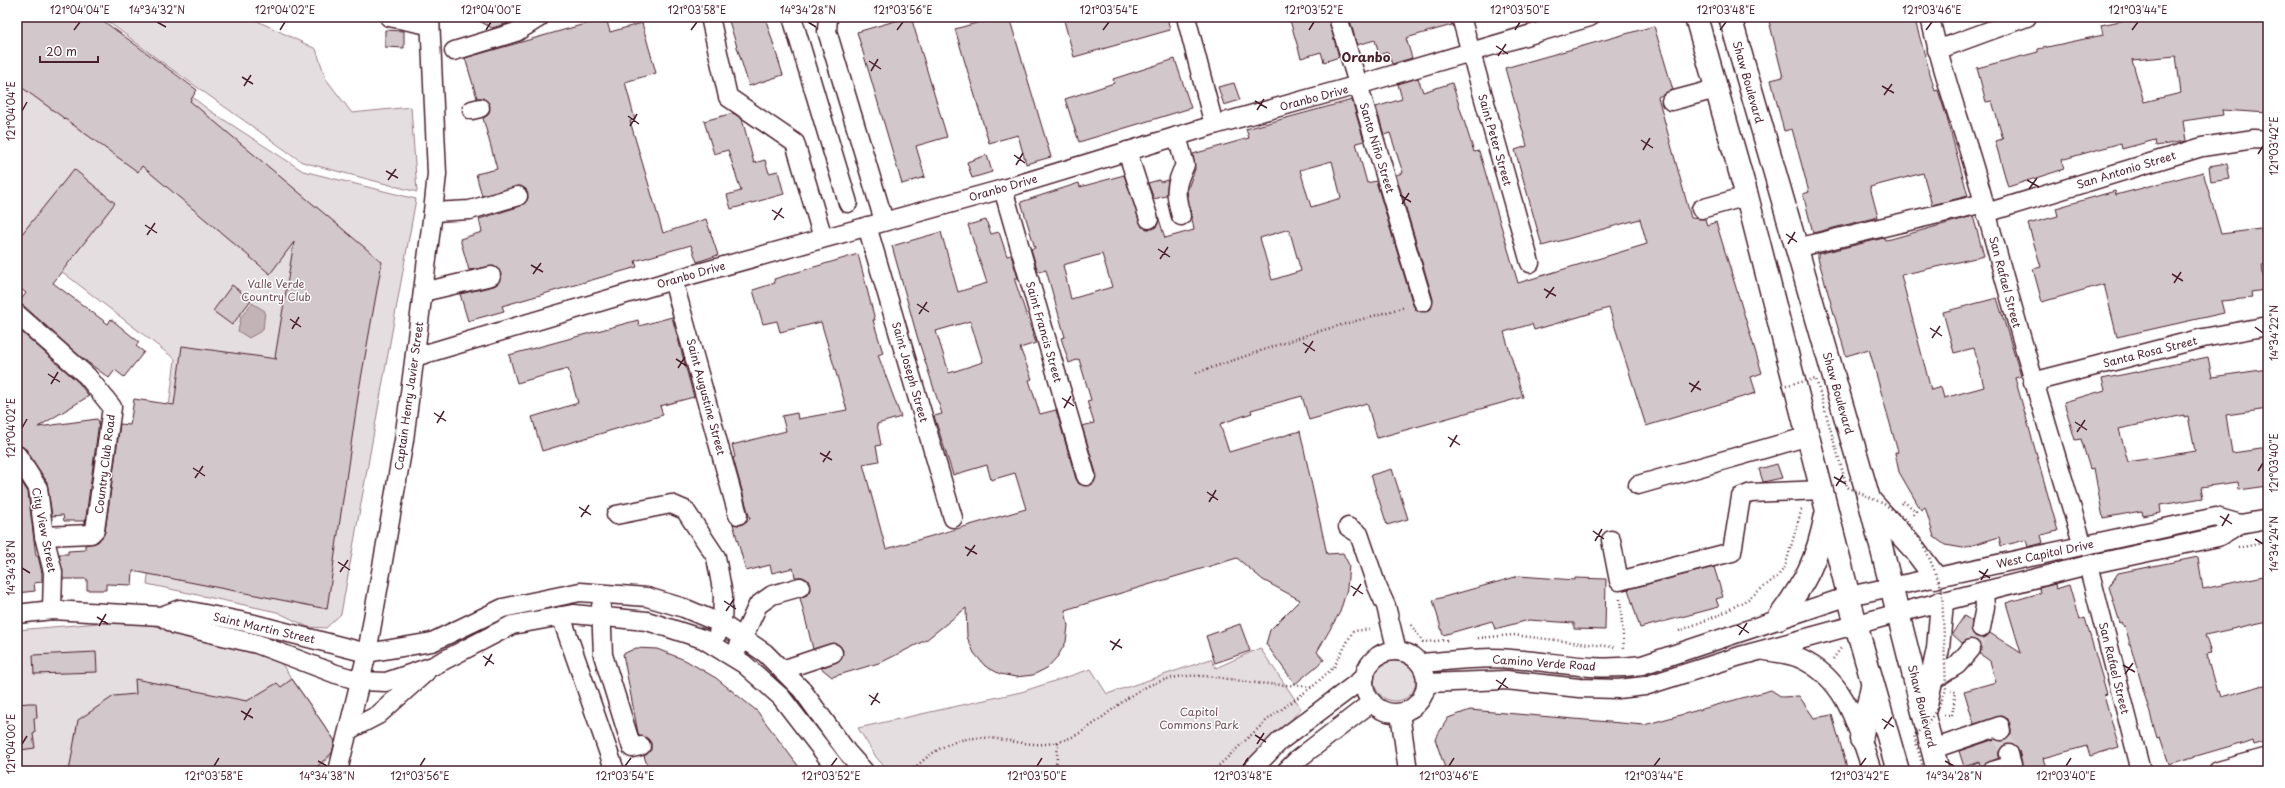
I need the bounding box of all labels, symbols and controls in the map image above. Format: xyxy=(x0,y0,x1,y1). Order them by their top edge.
text: 121°04'04"E xyxy=(50,2,110,17)
text: 14°34'32"N xyxy=(129,2,185,17)
text: 121°04'02"E xyxy=(255,2,315,17)
text: 121°04'00"E xyxy=(461,2,521,17)
text: 121°03'58"E xyxy=(668,2,726,17)
text: 14°34'28"N xyxy=(780,2,836,17)
text: 121°03'56"E xyxy=(873,2,933,17)
text: 121°03'54"E xyxy=(1080,2,1138,17)
text: 121°03'52"E xyxy=(1285,2,1343,17)
text: 121°03'50"E xyxy=(1490,2,1550,17)
text: 121°03'48"E xyxy=(1697,2,1755,17)
text: 121°03'46"E xyxy=(1902,2,1962,17)
text: 121°03'44"E xyxy=(2109,2,2167,17)
scale bar xyxy=(40,38,98,64)
street label: Shaw Boulevard xyxy=(1729,39,1768,125)
text: 20 m xyxy=(46,42,77,60)
district label: Oranbo xyxy=(1342,47,1391,66)
street label: Oranbo Drive xyxy=(1278,80,1350,115)
text: 121°04'04"E xyxy=(3,81,18,141)
street label: Saint Peter Street xyxy=(1474,92,1517,188)
street label: Santo Niño Street xyxy=(1356,100,1399,196)
text: 121°03'42"E xyxy=(2266,117,2281,175)
street label: San Antonio Street xyxy=(2074,146,2178,193)
street label: Oranbo Drive xyxy=(967,170,1039,205)
street label: San Rafael Street xyxy=(1985,234,2026,330)
street label: Oranbo Drive xyxy=(655,257,727,292)
park label: Valle Verde Country Club xyxy=(241,275,311,305)
street label: Saint Francis Street xyxy=(1022,279,1067,385)
text: 14°34'22"N xyxy=(2266,305,2281,361)
street label: Captain Henry Javier Street xyxy=(390,320,427,471)
street label: Saint Joseph Street xyxy=(888,320,933,425)
street label: Santa Rosa Street xyxy=(2101,331,2199,371)
street label: Saint Augustine Street xyxy=(683,337,730,457)
street label: Shaw Boulevard xyxy=(1819,350,1858,436)
text: 121°04'02"E xyxy=(3,398,18,458)
street label: Country Club Road xyxy=(90,413,119,515)
text: 121°03'40"E xyxy=(2266,433,2281,493)
street label: City View Street xyxy=(28,486,61,574)
text: 14°34'24"N xyxy=(2266,516,2281,572)
street label: West Capitol Drive xyxy=(1995,535,2095,572)
text: 14°34'38"N xyxy=(3,540,18,596)
street label: Saint Martin Street xyxy=(212,608,317,648)
street label: San Rafael Street xyxy=(2095,620,2134,716)
street label: Camino Verde Road xyxy=(1492,650,1596,675)
street label: Shaw Boulevard xyxy=(1904,663,1941,749)
park label: Capitol Commons Park xyxy=(1159,703,1239,733)
text: 121°04'00"E xyxy=(3,714,18,774)
text: 121°03'58"E xyxy=(185,768,243,783)
text: 14°34'38"N xyxy=(299,768,355,783)
text: 121°03'56"E xyxy=(390,768,450,783)
text: 121°03'54"E xyxy=(596,768,654,783)
text: 121°03'52"E xyxy=(802,768,860,783)
text: 121°03'50"E xyxy=(1007,768,1067,783)
text: 121°03'48"E xyxy=(1214,768,1272,783)
text: 121°03'46"E xyxy=(1419,768,1479,783)
text: 121°03'44"E xyxy=(1625,768,1683,783)
text: 121°03'42"E xyxy=(1831,768,1889,783)
text: 14°34'28"N xyxy=(1926,768,1982,783)
text: 121°03'40"E xyxy=(2036,768,2096,783)

